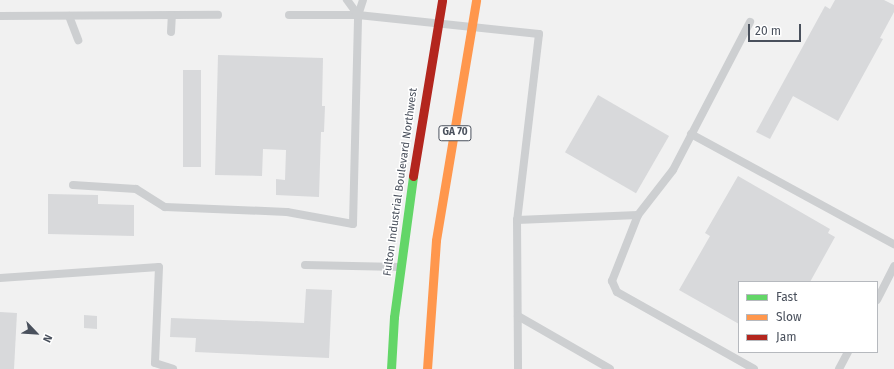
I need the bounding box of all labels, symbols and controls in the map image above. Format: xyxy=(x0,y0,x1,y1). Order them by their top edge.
scale bar xyxy=(750,16,803,42)
text: 20 m xyxy=(755,24,781,38)
street label: Fulton Industrial Boulevard Northwest xyxy=(381,87,421,277)
road number: GA 70 xyxy=(438,125,472,141)
legend xyxy=(738,281,878,353)
text: Fast xyxy=(776,290,798,304)
text: Slow xyxy=(776,310,802,324)
north arrow xyxy=(16,313,56,353)
text: Jam xyxy=(776,330,796,344)
text: N xyxy=(40,332,55,344)

